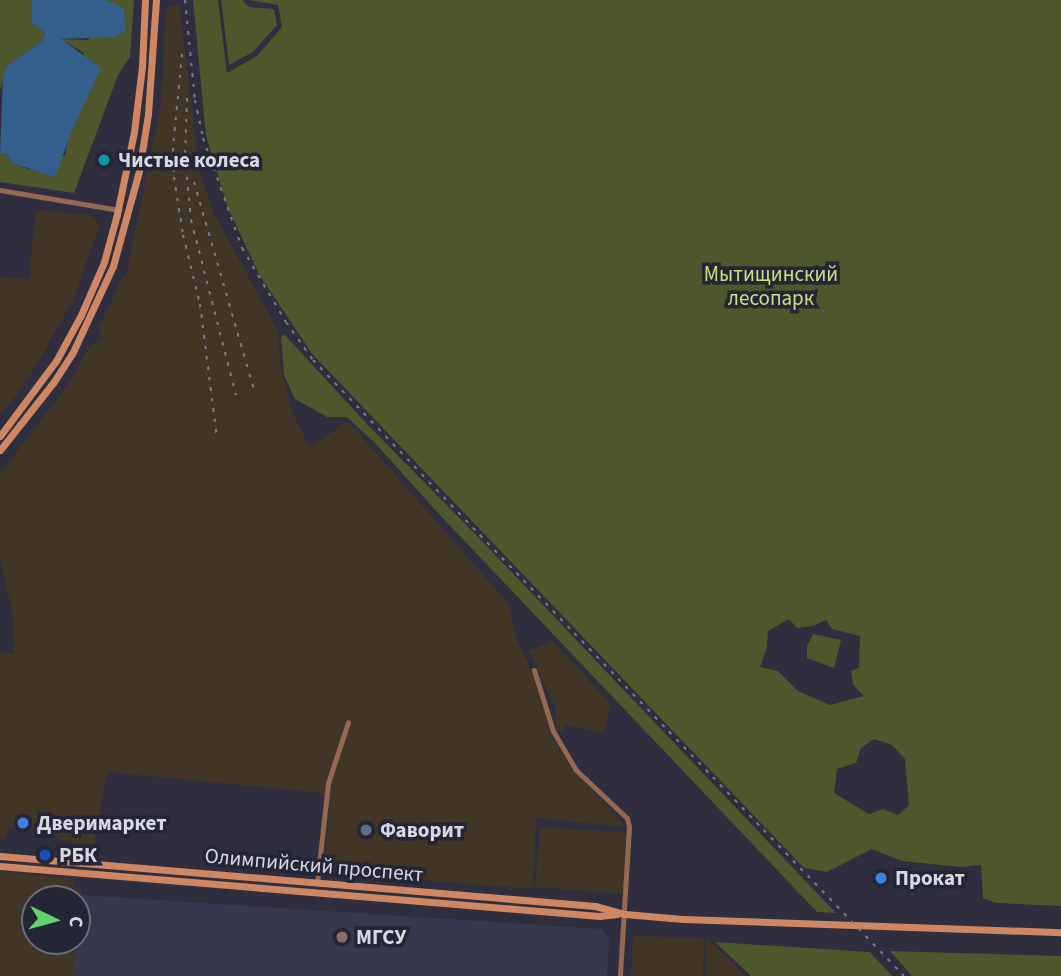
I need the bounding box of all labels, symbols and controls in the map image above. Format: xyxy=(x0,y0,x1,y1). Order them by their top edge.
place label: Чистые колеса xyxy=(118,147,260,173)
marker: Чистые колеса xyxy=(96,152,112,168)
park label: Мытищинский лесопарк xyxy=(704,261,838,311)
place label: Дверимаркет xyxy=(37,810,167,836)
marker: Дверимаркет xyxy=(15,815,31,831)
place label: Фаворит xyxy=(380,817,464,843)
marker: Фаворит xyxy=(358,822,374,838)
place label: РБК xyxy=(59,842,97,868)
street label: Олимпийский проспект xyxy=(204,843,424,887)
marker: РБК xyxy=(37,847,53,863)
place label: Прокат xyxy=(895,865,965,891)
marker: Прокат xyxy=(873,870,889,886)
north arrow xyxy=(21,885,91,955)
text: С xyxy=(61,915,89,928)
place label: МГСУ xyxy=(356,924,406,950)
marker: МГСУ xyxy=(334,929,350,945)

